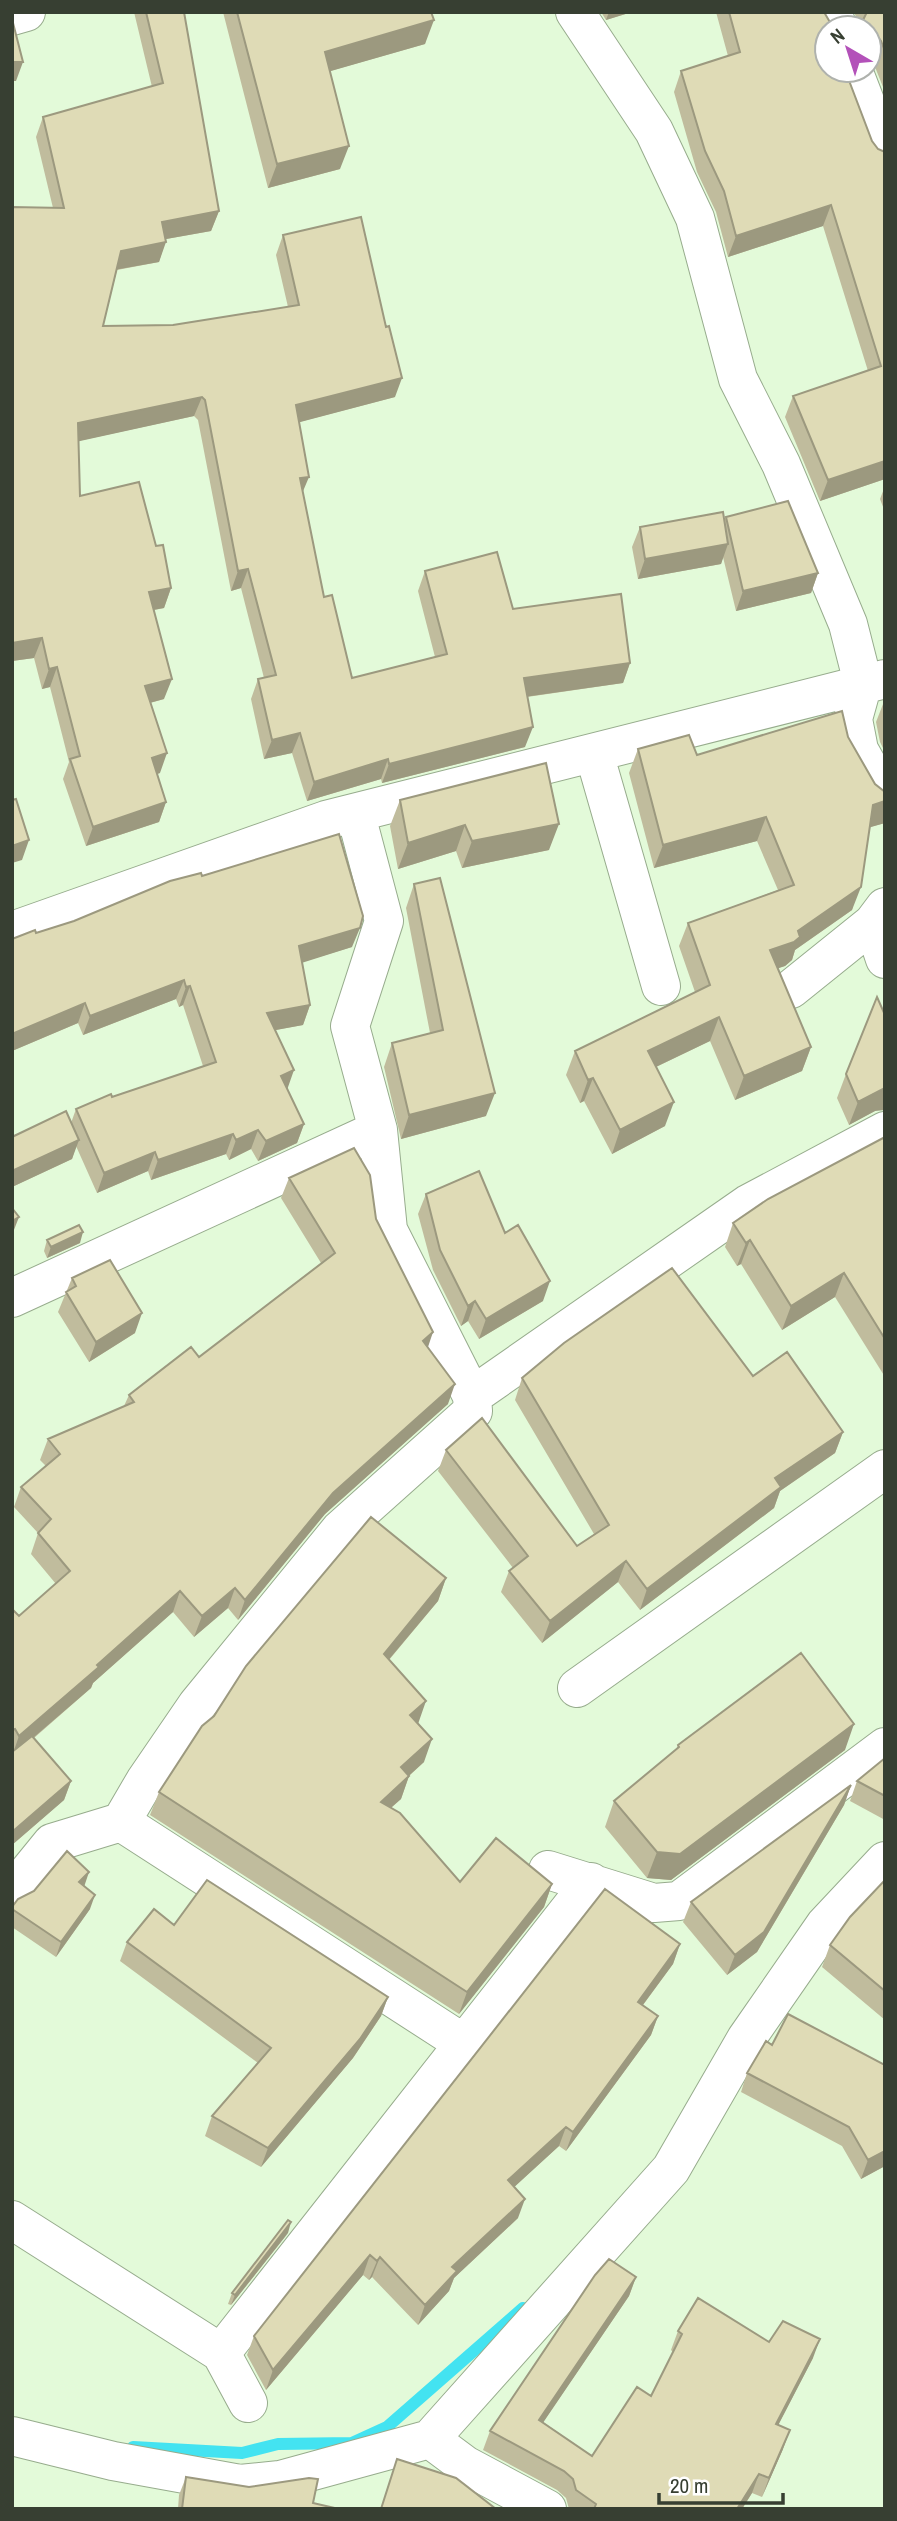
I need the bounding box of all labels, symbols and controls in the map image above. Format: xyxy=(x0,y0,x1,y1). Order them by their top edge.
north arrow xyxy=(813,14,883,84)
text: N xyxy=(825,22,850,49)
scale bar xyxy=(659,2462,783,2506)
text: 20 m xyxy=(670,2471,708,2500)

